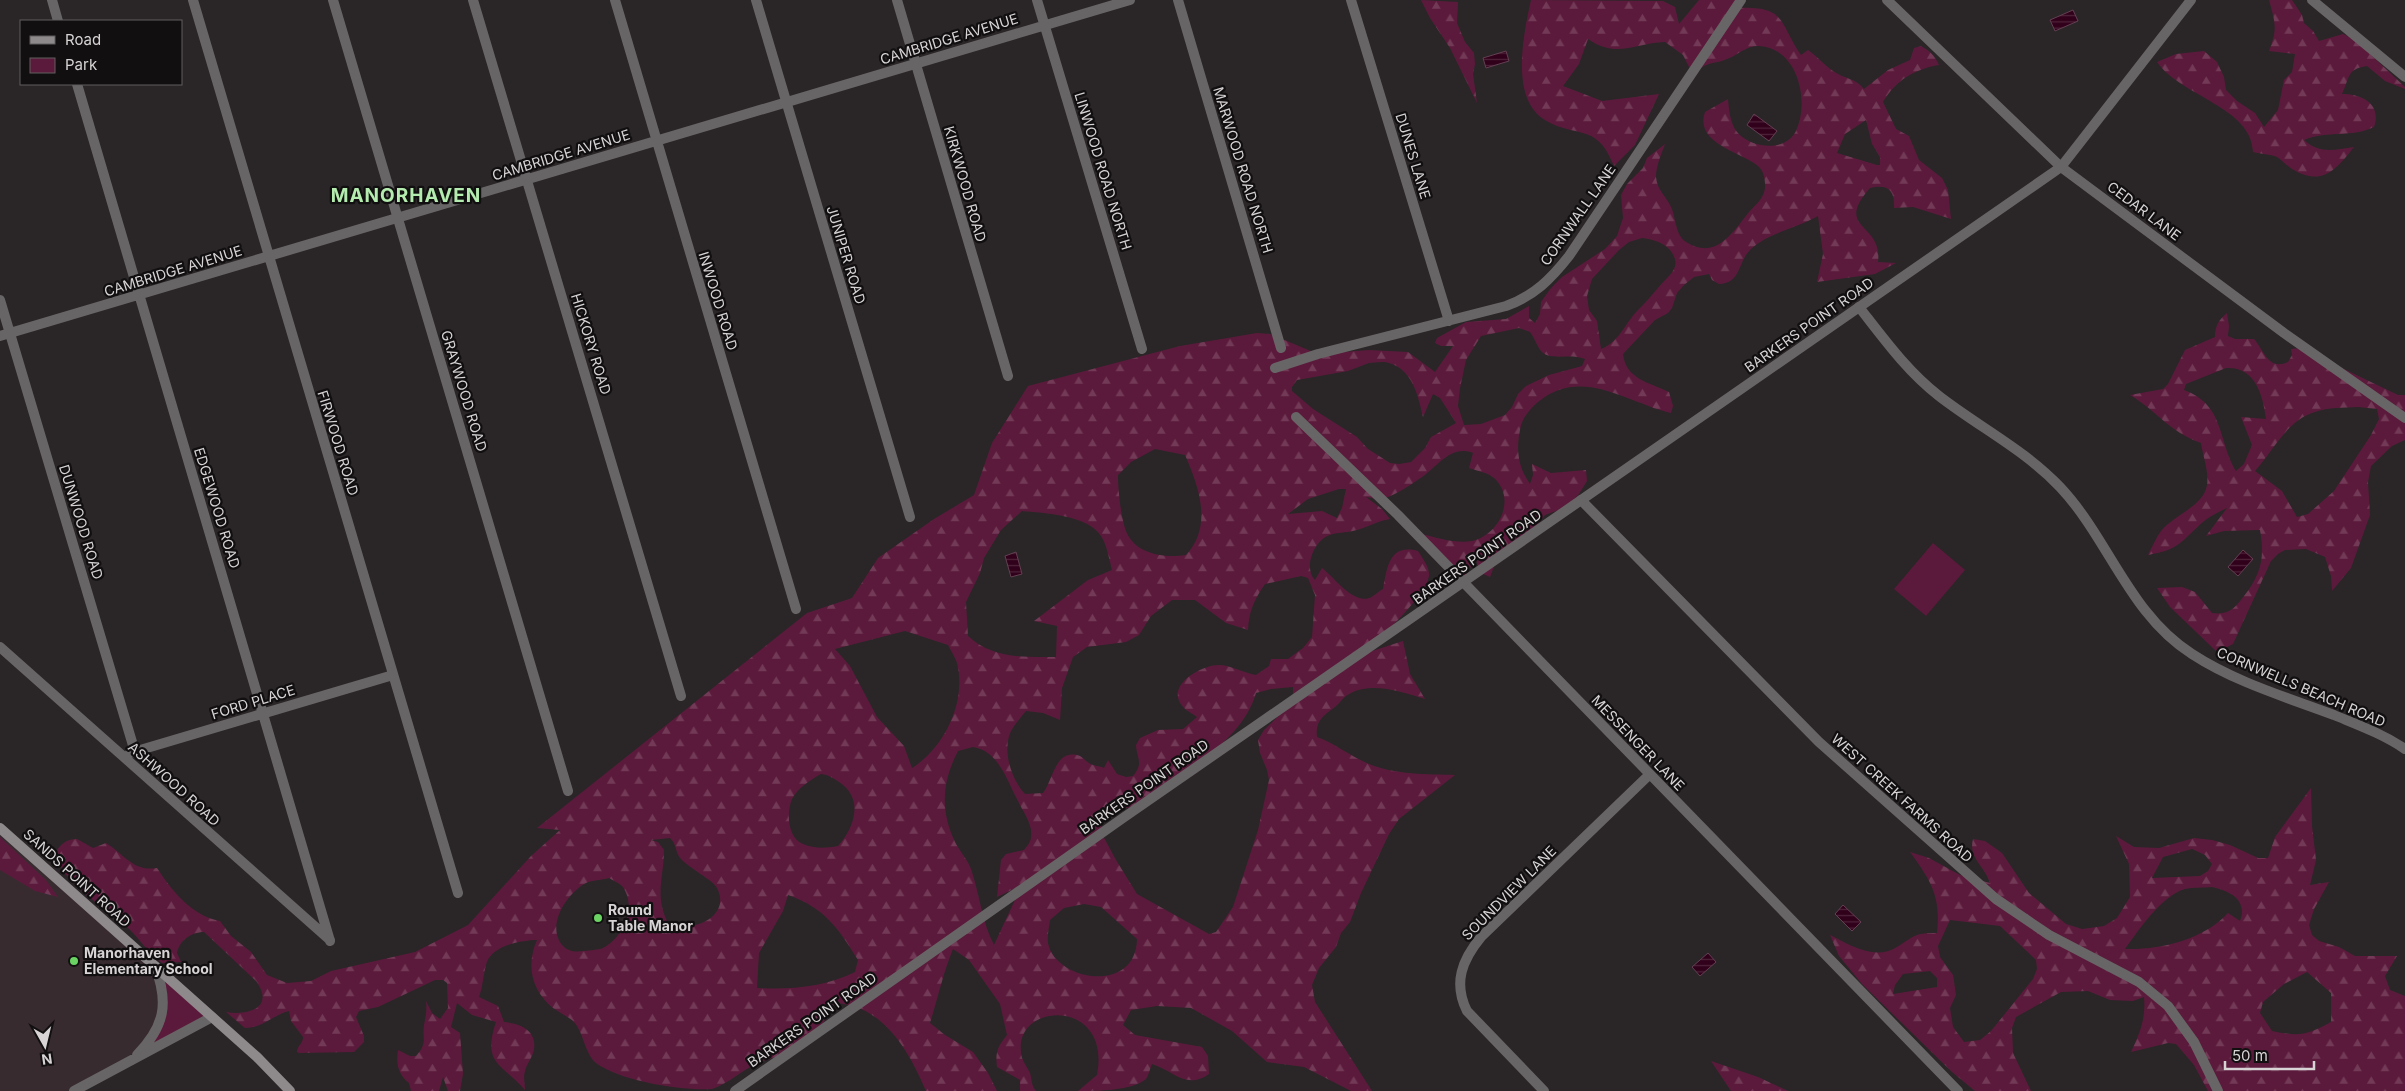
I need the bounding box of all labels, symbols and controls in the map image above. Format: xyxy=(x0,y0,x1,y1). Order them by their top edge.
street label: CAMBRIDGE AVENUE xyxy=(878,9,1020,68)
legend xyxy=(20,20,182,85)
text: Road xyxy=(65,30,101,49)
text: Park xyxy=(65,55,98,74)
street label: MARWOOD ROAD NORTH xyxy=(1210,85,1277,255)
street label: LINWOOD ROAD NORTH xyxy=(1071,90,1136,252)
street label: DUNES LANE xyxy=(1392,111,1435,201)
street label: KIRKWOOD ROAD xyxy=(941,124,990,244)
street label: CAMBRIDGE AVENUE xyxy=(490,125,632,184)
street label: CORNWALL LANE xyxy=(1536,161,1619,269)
street label: CEDAR LANE xyxy=(2104,178,2184,244)
district label: MANORHAVEN xyxy=(331,184,481,207)
street label: JUNIPER ROAD xyxy=(823,204,870,306)
street label: CAMBRIDGE AVENUE xyxy=(102,241,244,300)
street label: INWOOD ROAD xyxy=(695,249,742,352)
street label: BARKERS POINT ROAD xyxy=(1741,274,1876,376)
street label: HICKORY ROAD xyxy=(568,291,615,397)
street label: GRAYWOOD ROAD xyxy=(438,328,491,454)
street label: FIRWOOD ROAD xyxy=(314,388,363,498)
street label: EDGEWOOD ROAD xyxy=(191,445,244,570)
street label: DUNWOOD ROAD xyxy=(56,462,107,581)
street label: BARKERS POINT ROAD xyxy=(1409,506,1544,608)
street label: CORNWELLS BEACH ROAD xyxy=(2214,643,2388,730)
street label: FORD PLACE xyxy=(209,681,297,722)
street label: MESSENGER LANE xyxy=(1588,691,1688,794)
street label: WEST CREEK FARMS ROAD xyxy=(1828,730,1976,865)
street label: BARKERS POINT ROAD xyxy=(1076,736,1211,838)
street label: ASHWOOD ROAD xyxy=(125,738,224,829)
street label: SANDS POINT ROAD xyxy=(20,825,134,930)
street label: SOUNDVIEW LANE xyxy=(1458,842,1559,943)
place label: Round Table Manor xyxy=(608,901,693,934)
marker: Round Table Manor xyxy=(592,912,604,924)
place label: Manorhaven Elementary School xyxy=(84,944,213,977)
marker: Manorhaven Elementary School xyxy=(68,955,80,967)
street label: BARKERS POINT ROAD xyxy=(744,969,879,1071)
north arrow xyxy=(20,1021,70,1071)
scale bar xyxy=(2225,1038,2314,1070)
text: 50 m xyxy=(2232,1046,2268,1065)
text: N xyxy=(40,1050,53,1069)

